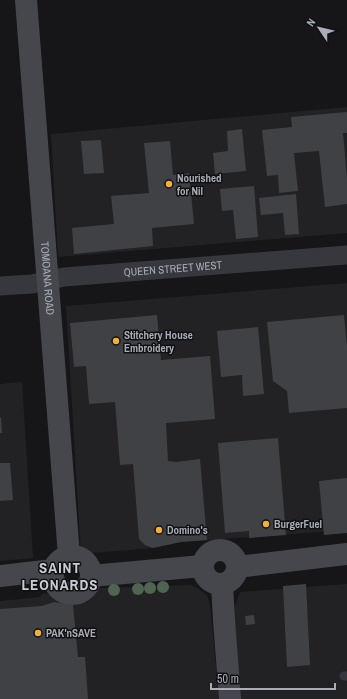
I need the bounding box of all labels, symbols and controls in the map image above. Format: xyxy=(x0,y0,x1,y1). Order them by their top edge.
north arrow xyxy=(299,8,339,48)
text: N xyxy=(303,16,318,29)
place label: Nourished for Nil xyxy=(177,171,222,198)
marker: Nourished for Nil xyxy=(164,179,174,189)
street label: TOMOANA ROAD xyxy=(38,241,57,315)
street label: QUEEN STREET WEST xyxy=(123,258,223,279)
place label: Stitchery House Embroidery xyxy=(124,328,193,355)
marker: Stitchery House Embroidery xyxy=(111,336,121,346)
place label: BurgerFuel xyxy=(274,517,322,531)
marker: BurgerFuel xyxy=(261,519,271,529)
place label: Domino's xyxy=(167,523,208,537)
marker: Domino's xyxy=(154,525,164,535)
district label: SAINT LEONARDS xyxy=(21,557,99,595)
place label: PAK'nSAVE xyxy=(46,626,96,640)
marker: PAK'nSAVE xyxy=(33,628,43,638)
scale bar xyxy=(211,665,335,691)
text: 50 m xyxy=(217,671,239,687)

